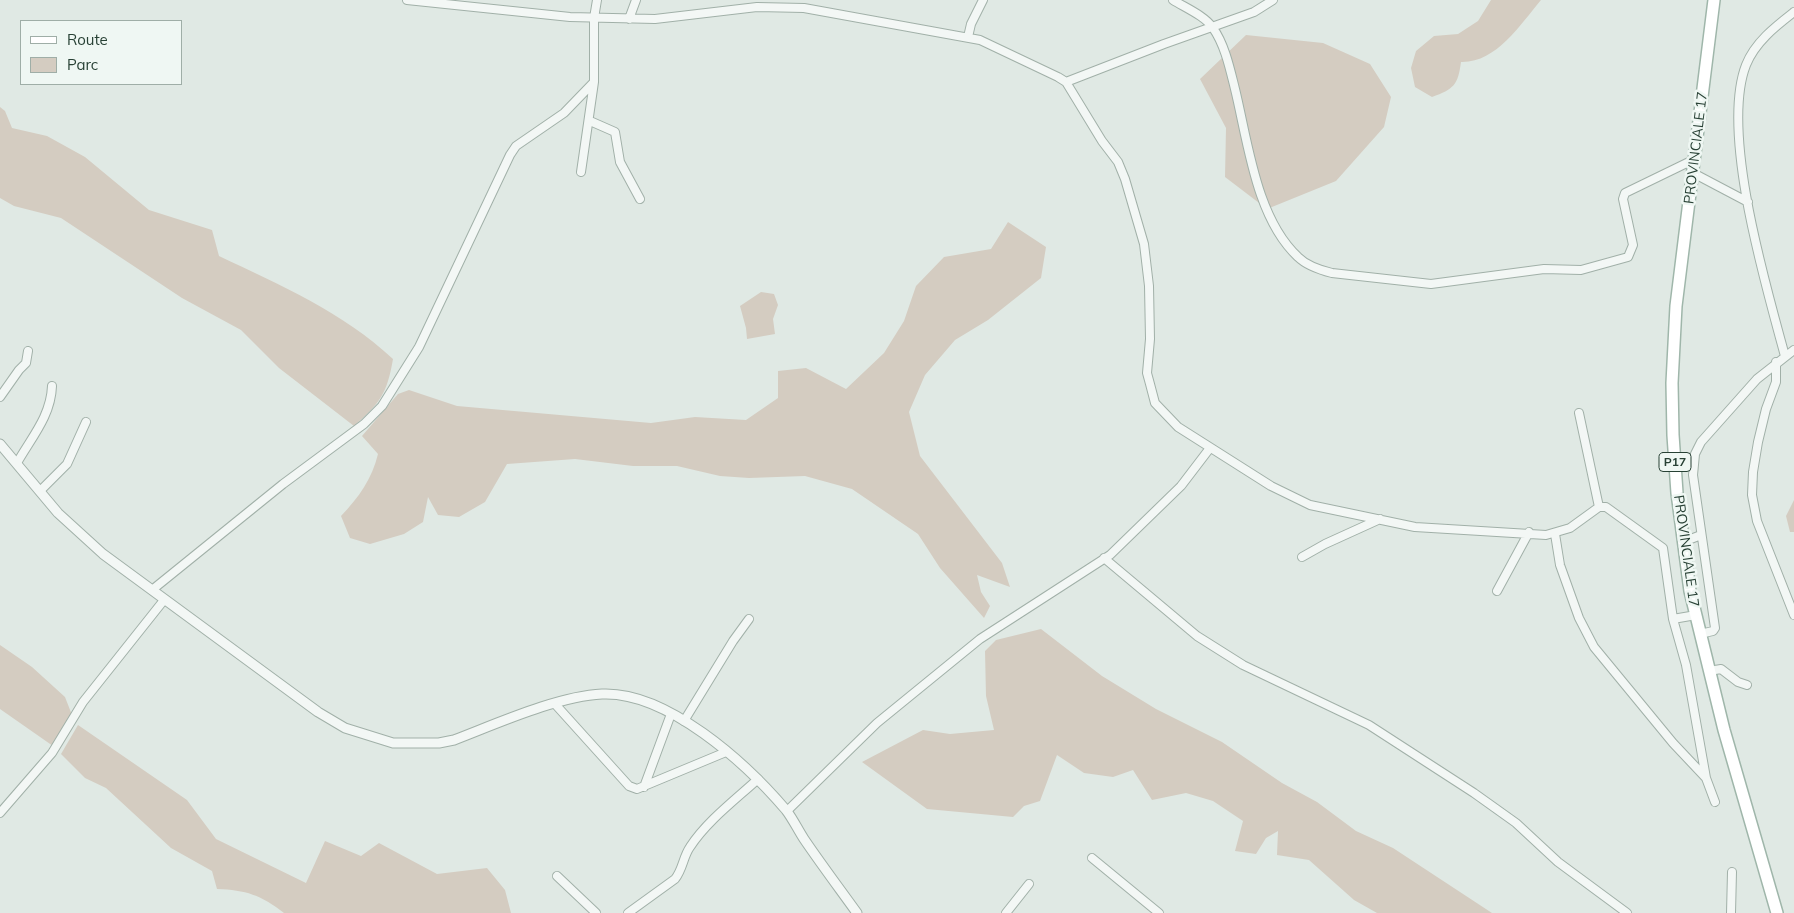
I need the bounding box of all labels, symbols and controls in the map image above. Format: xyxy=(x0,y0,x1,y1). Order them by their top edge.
legend xyxy=(20,20,182,85)
text: Route xyxy=(67,30,108,49)
text: Parc xyxy=(67,55,98,74)
street label: PROVINCIALE 17 xyxy=(1681,91,1711,205)
road number: P17 xyxy=(1659,452,1691,472)
street label: PROVINCIALE 17 xyxy=(1670,494,1702,608)

